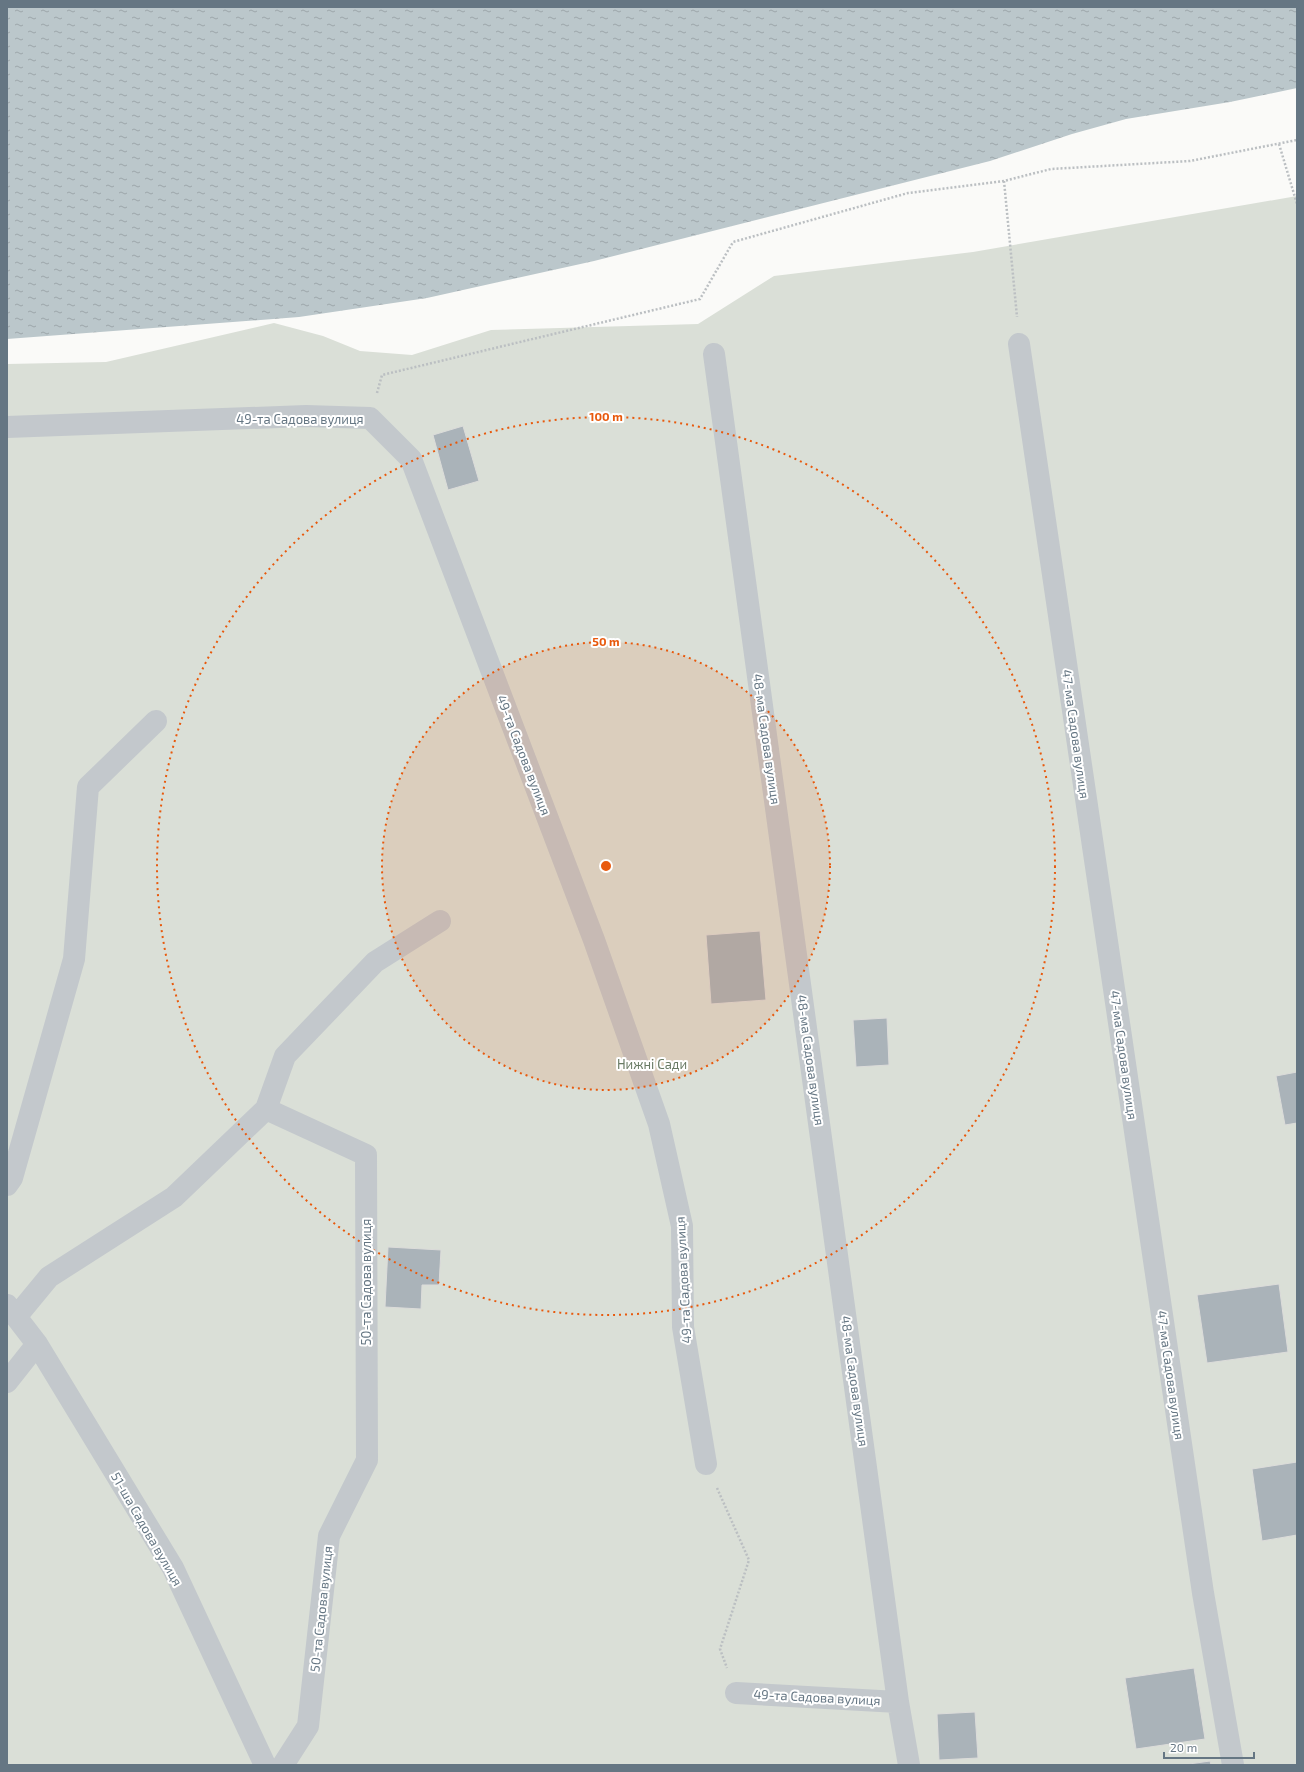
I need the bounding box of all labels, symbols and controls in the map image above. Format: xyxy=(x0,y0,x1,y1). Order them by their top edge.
text: 100 m xyxy=(589,409,623,423)
street label: 49-та Садова вулиця xyxy=(236,411,364,427)
text: 50 m xyxy=(592,634,620,648)
street label: 47-ма Садова вулиця xyxy=(1059,668,1093,800)
street label: 48-ма Садова вулиця xyxy=(750,673,784,805)
street label: 49-та Садова вулиця xyxy=(494,693,554,817)
centre of rings xyxy=(599,859,613,873)
street label: 47-ма Садова вулиця xyxy=(1107,989,1141,1121)
street label: 48-ма Садова вулиця xyxy=(794,994,828,1126)
park label: Нижні Сади xyxy=(617,1056,687,1072)
street label: 49-та Садова вулиця xyxy=(672,1216,694,1344)
street label: 50-та Садова вулиця xyxy=(358,1219,374,1345)
street label: 47-ма Садова вулиця xyxy=(1154,1309,1188,1441)
street label: 48-ма Садова вулиця xyxy=(838,1315,872,1447)
street label: 51-ша Садова вулиця xyxy=(108,1469,186,1589)
street label: 50-та Садова вулиця xyxy=(306,1545,336,1673)
street label: 49-та Садова вулиця xyxy=(753,1686,881,1708)
scale bar xyxy=(1164,1734,1254,1760)
text: 20 m xyxy=(1170,1740,1197,1754)

